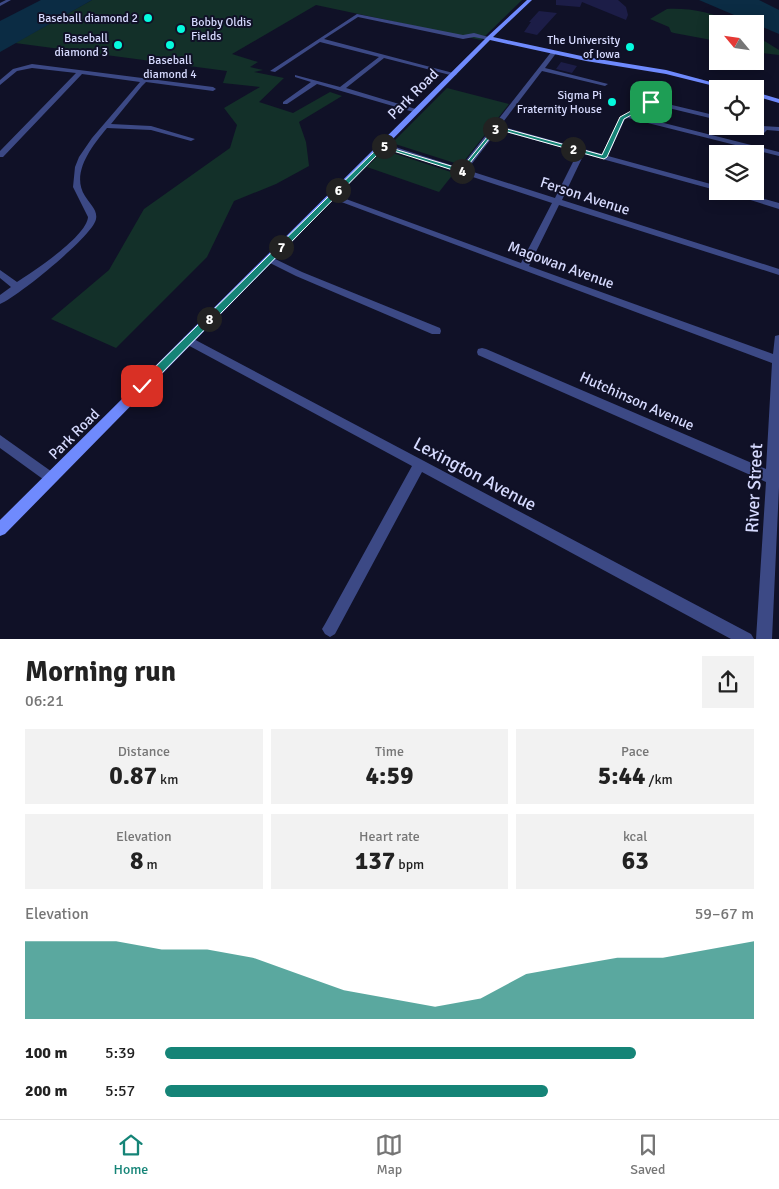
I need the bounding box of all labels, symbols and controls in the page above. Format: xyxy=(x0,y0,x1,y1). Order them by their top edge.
place label: Baseball diamond 2 xyxy=(38,11,138,26)
marker: Baseball diamond 2 xyxy=(142,12,154,24)
place label: Bobby Oldis Fields xyxy=(191,15,252,44)
north arrow xyxy=(709,15,764,70)
map controls xyxy=(709,15,764,200)
marker: Bobby Oldis Fields xyxy=(175,23,187,35)
place label: Baseball diamond 3 xyxy=(55,31,108,60)
place label: The University of Iowa xyxy=(547,33,620,62)
marker: Baseball diamond 3 xyxy=(112,39,124,51)
marker: Baseball diamond 4 xyxy=(164,39,176,51)
marker: The University of Iowa xyxy=(624,41,636,53)
place label: Baseball diamond 4 xyxy=(143,53,197,82)
street label: Park Road xyxy=(384,65,442,123)
button: locate xyxy=(709,80,764,135)
pin xyxy=(630,81,672,123)
place label: Sigma Pi Fraternity House xyxy=(517,88,602,117)
icon: arrive xyxy=(637,88,665,116)
marker: Sigma Pi Fraternity House xyxy=(606,96,618,108)
pin: 3 xyxy=(482,116,508,142)
text: 3 xyxy=(492,121,499,138)
pin: 5 xyxy=(372,134,396,158)
pin: 2 xyxy=(560,136,586,162)
text: 5 xyxy=(381,138,388,155)
text: 2 xyxy=(570,141,577,158)
button: layers xyxy=(709,145,764,200)
pin: 4 xyxy=(450,158,474,184)
text: 4 xyxy=(459,163,466,180)
street label: Ferson Avenue xyxy=(538,173,632,219)
pin: 6 xyxy=(326,178,350,202)
text: 6 xyxy=(335,182,342,199)
pin: 7 xyxy=(268,234,294,260)
street label: Magowan Avenue xyxy=(505,237,617,293)
text: 7 xyxy=(278,239,285,256)
pin: 8 xyxy=(196,306,222,332)
text: 8 xyxy=(206,311,213,328)
pin xyxy=(121,365,163,407)
street label: Hutchinson Avenue xyxy=(577,368,697,434)
icon: check xyxy=(128,372,156,400)
street label: Park Road xyxy=(45,405,103,463)
street label: Lexington Avenue xyxy=(410,432,540,516)
street label: River Street xyxy=(741,443,767,533)
text: Morning run xyxy=(25,655,176,689)
button: share xyxy=(702,656,754,708)
text: 06:21 xyxy=(25,691,64,711)
text: Distance xyxy=(118,743,170,760)
text: Time xyxy=(375,743,404,760)
text: Pace xyxy=(621,743,649,760)
text: 0.87 xyxy=(109,760,157,791)
text: 4:59 xyxy=(366,760,413,791)
text: 5:44 xyxy=(598,760,646,791)
text: km xyxy=(157,771,178,788)
text: /km xyxy=(646,771,673,788)
text: Elevation xyxy=(116,828,172,845)
text: Heart rate xyxy=(359,828,420,845)
text: kcal xyxy=(623,828,647,845)
text: 8 xyxy=(130,845,143,876)
text: 137 xyxy=(355,845,395,876)
text: 63 xyxy=(622,845,649,876)
text: m xyxy=(143,856,158,873)
text: bpm xyxy=(395,856,424,873)
text: Elevation xyxy=(25,904,89,924)
text: 59–67 m xyxy=(695,904,754,924)
text: 100 m xyxy=(25,1043,67,1063)
text: 5:39 xyxy=(105,1043,135,1063)
text: 200 m xyxy=(25,1081,67,1101)
text: 5:57 xyxy=(105,1081,135,1101)
tab: Home xyxy=(113,1131,148,1178)
tab: Map xyxy=(375,1131,403,1178)
tab: Saved xyxy=(630,1131,666,1178)

